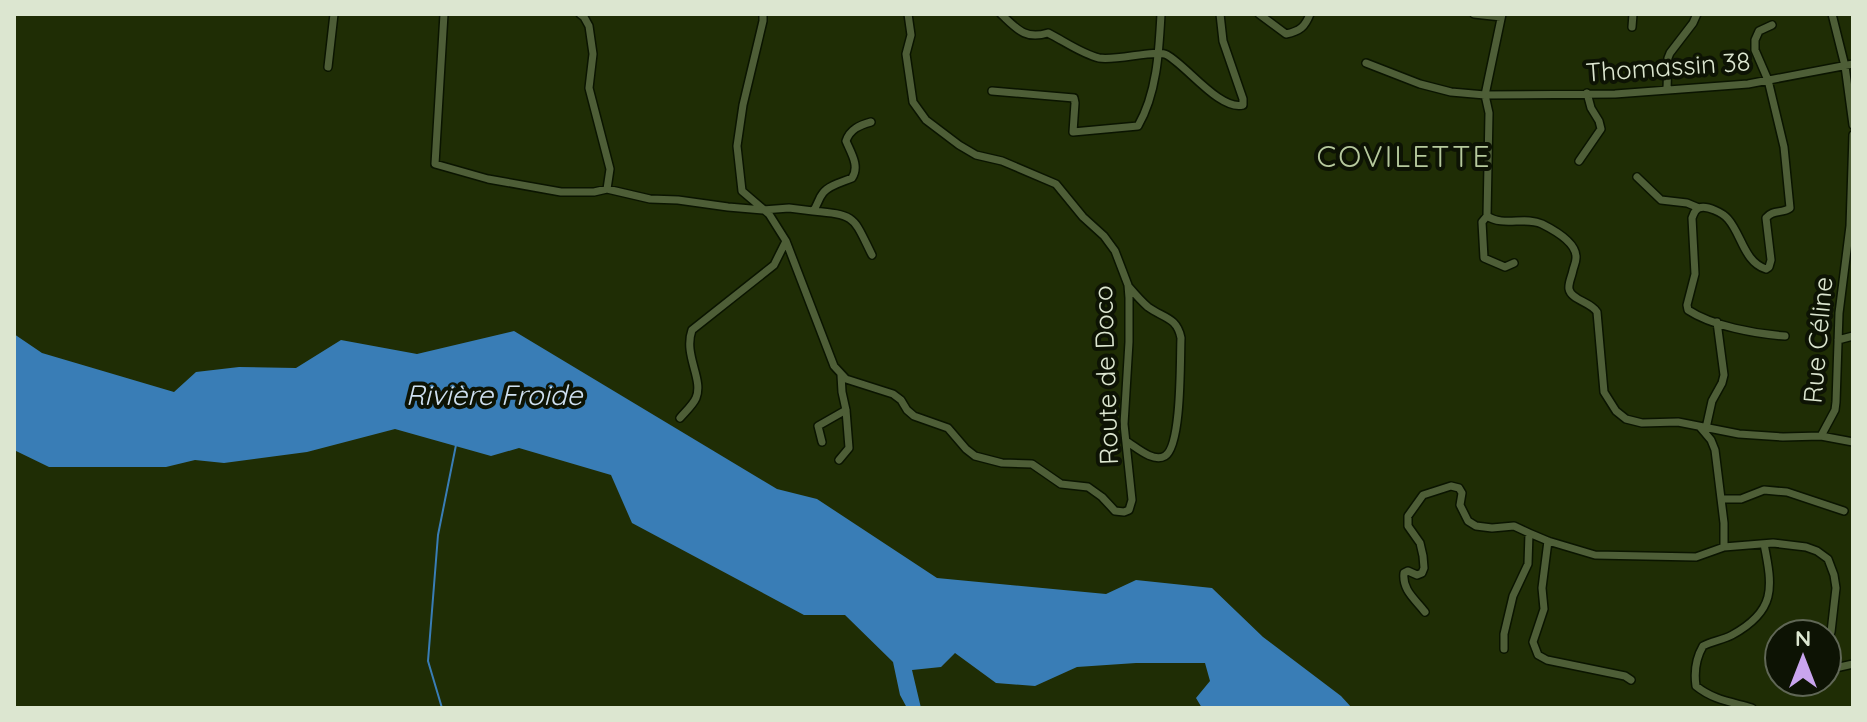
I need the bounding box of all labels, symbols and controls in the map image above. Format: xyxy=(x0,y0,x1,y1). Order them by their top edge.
street label: Thomassin 38 xyxy=(1584,44,1752,89)
district label: COVILETTE xyxy=(1317,137,1491,175)
street label: Rue Céline xyxy=(1796,275,1839,404)
street label: Route de Doco xyxy=(1086,285,1125,465)
water label: Rivière Froide xyxy=(406,377,583,412)
north arrow xyxy=(1763,618,1843,698)
text: N xyxy=(1795,624,1811,652)

